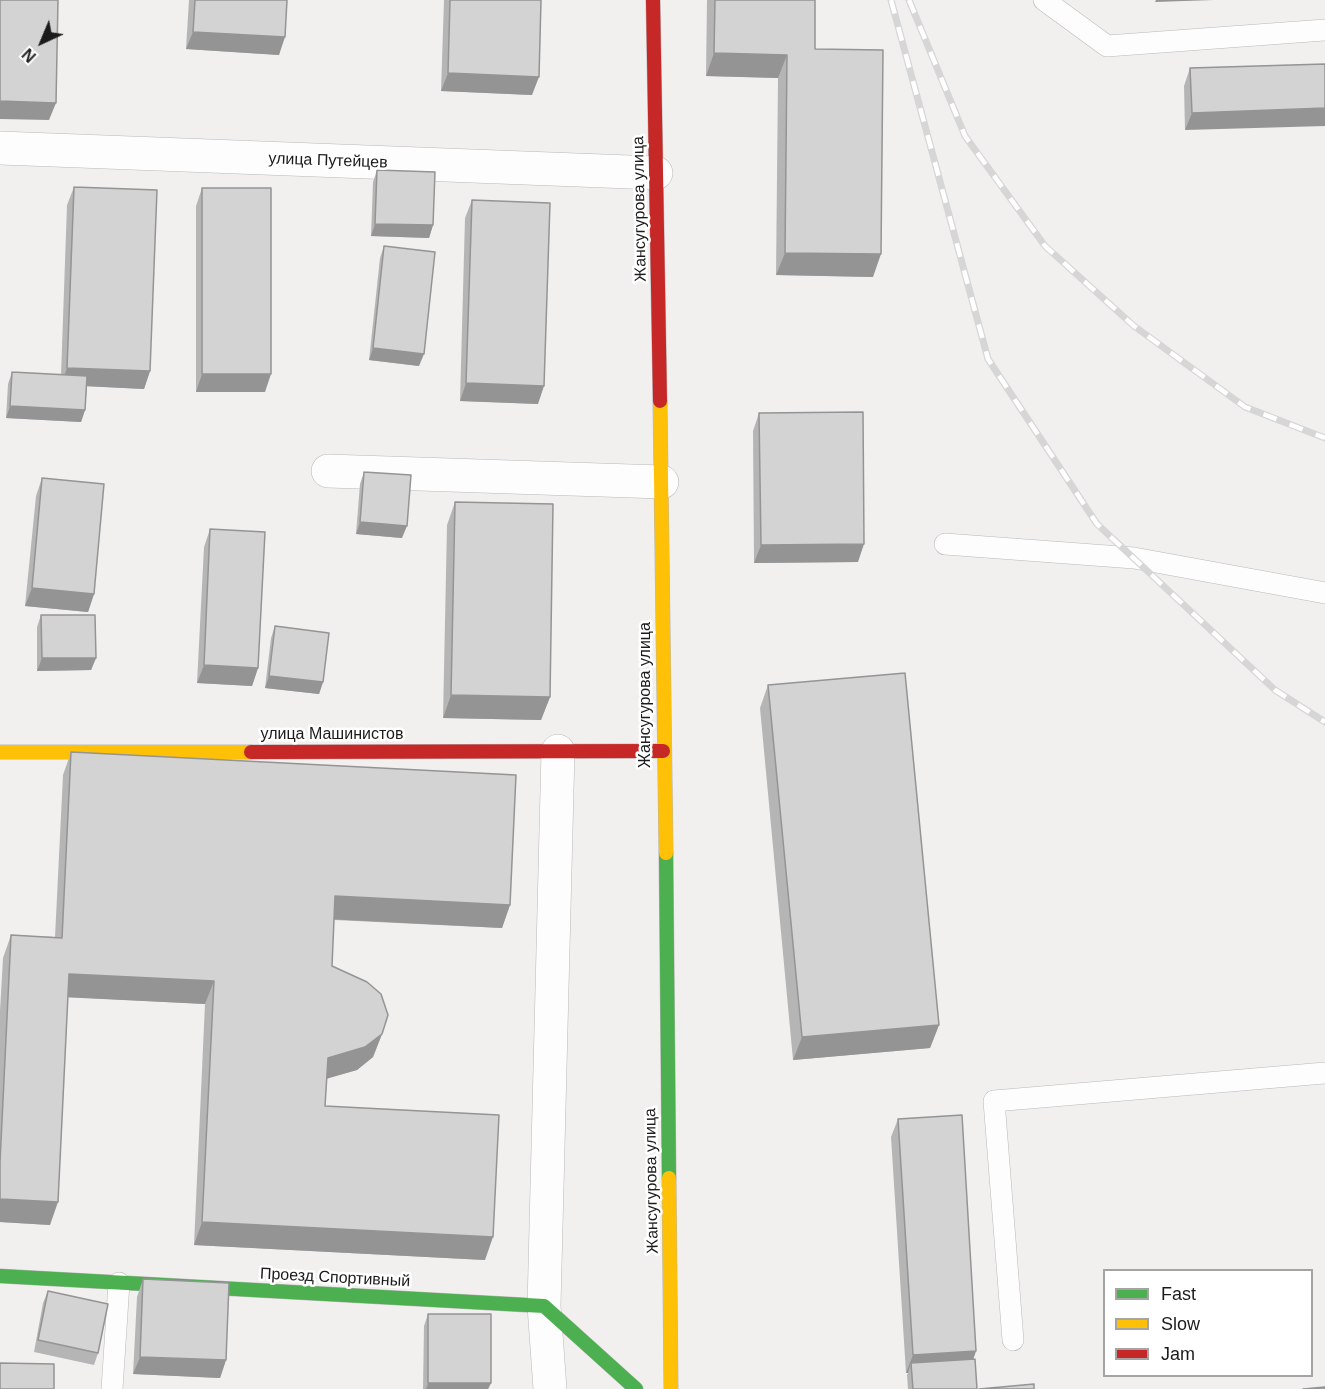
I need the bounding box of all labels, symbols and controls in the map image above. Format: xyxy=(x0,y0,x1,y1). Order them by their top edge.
north arrow xyxy=(12,12,72,72)
text: N xyxy=(19,45,39,65)
street label: Жансугурова улица xyxy=(629,136,651,282)
street label: улица Путейцев xyxy=(268,149,388,173)
street label: Жансугурова улица xyxy=(636,622,656,768)
street label: улица Машинистов xyxy=(261,725,403,745)
street label: Жансугурова улица xyxy=(641,1108,663,1254)
street label: Проезд Спортивный xyxy=(259,1264,411,1292)
legend xyxy=(1103,1269,1313,1377)
text: Fast xyxy=(1161,1284,1196,1304)
text: Slow xyxy=(1161,1314,1200,1334)
text: Jam xyxy=(1161,1344,1195,1364)

